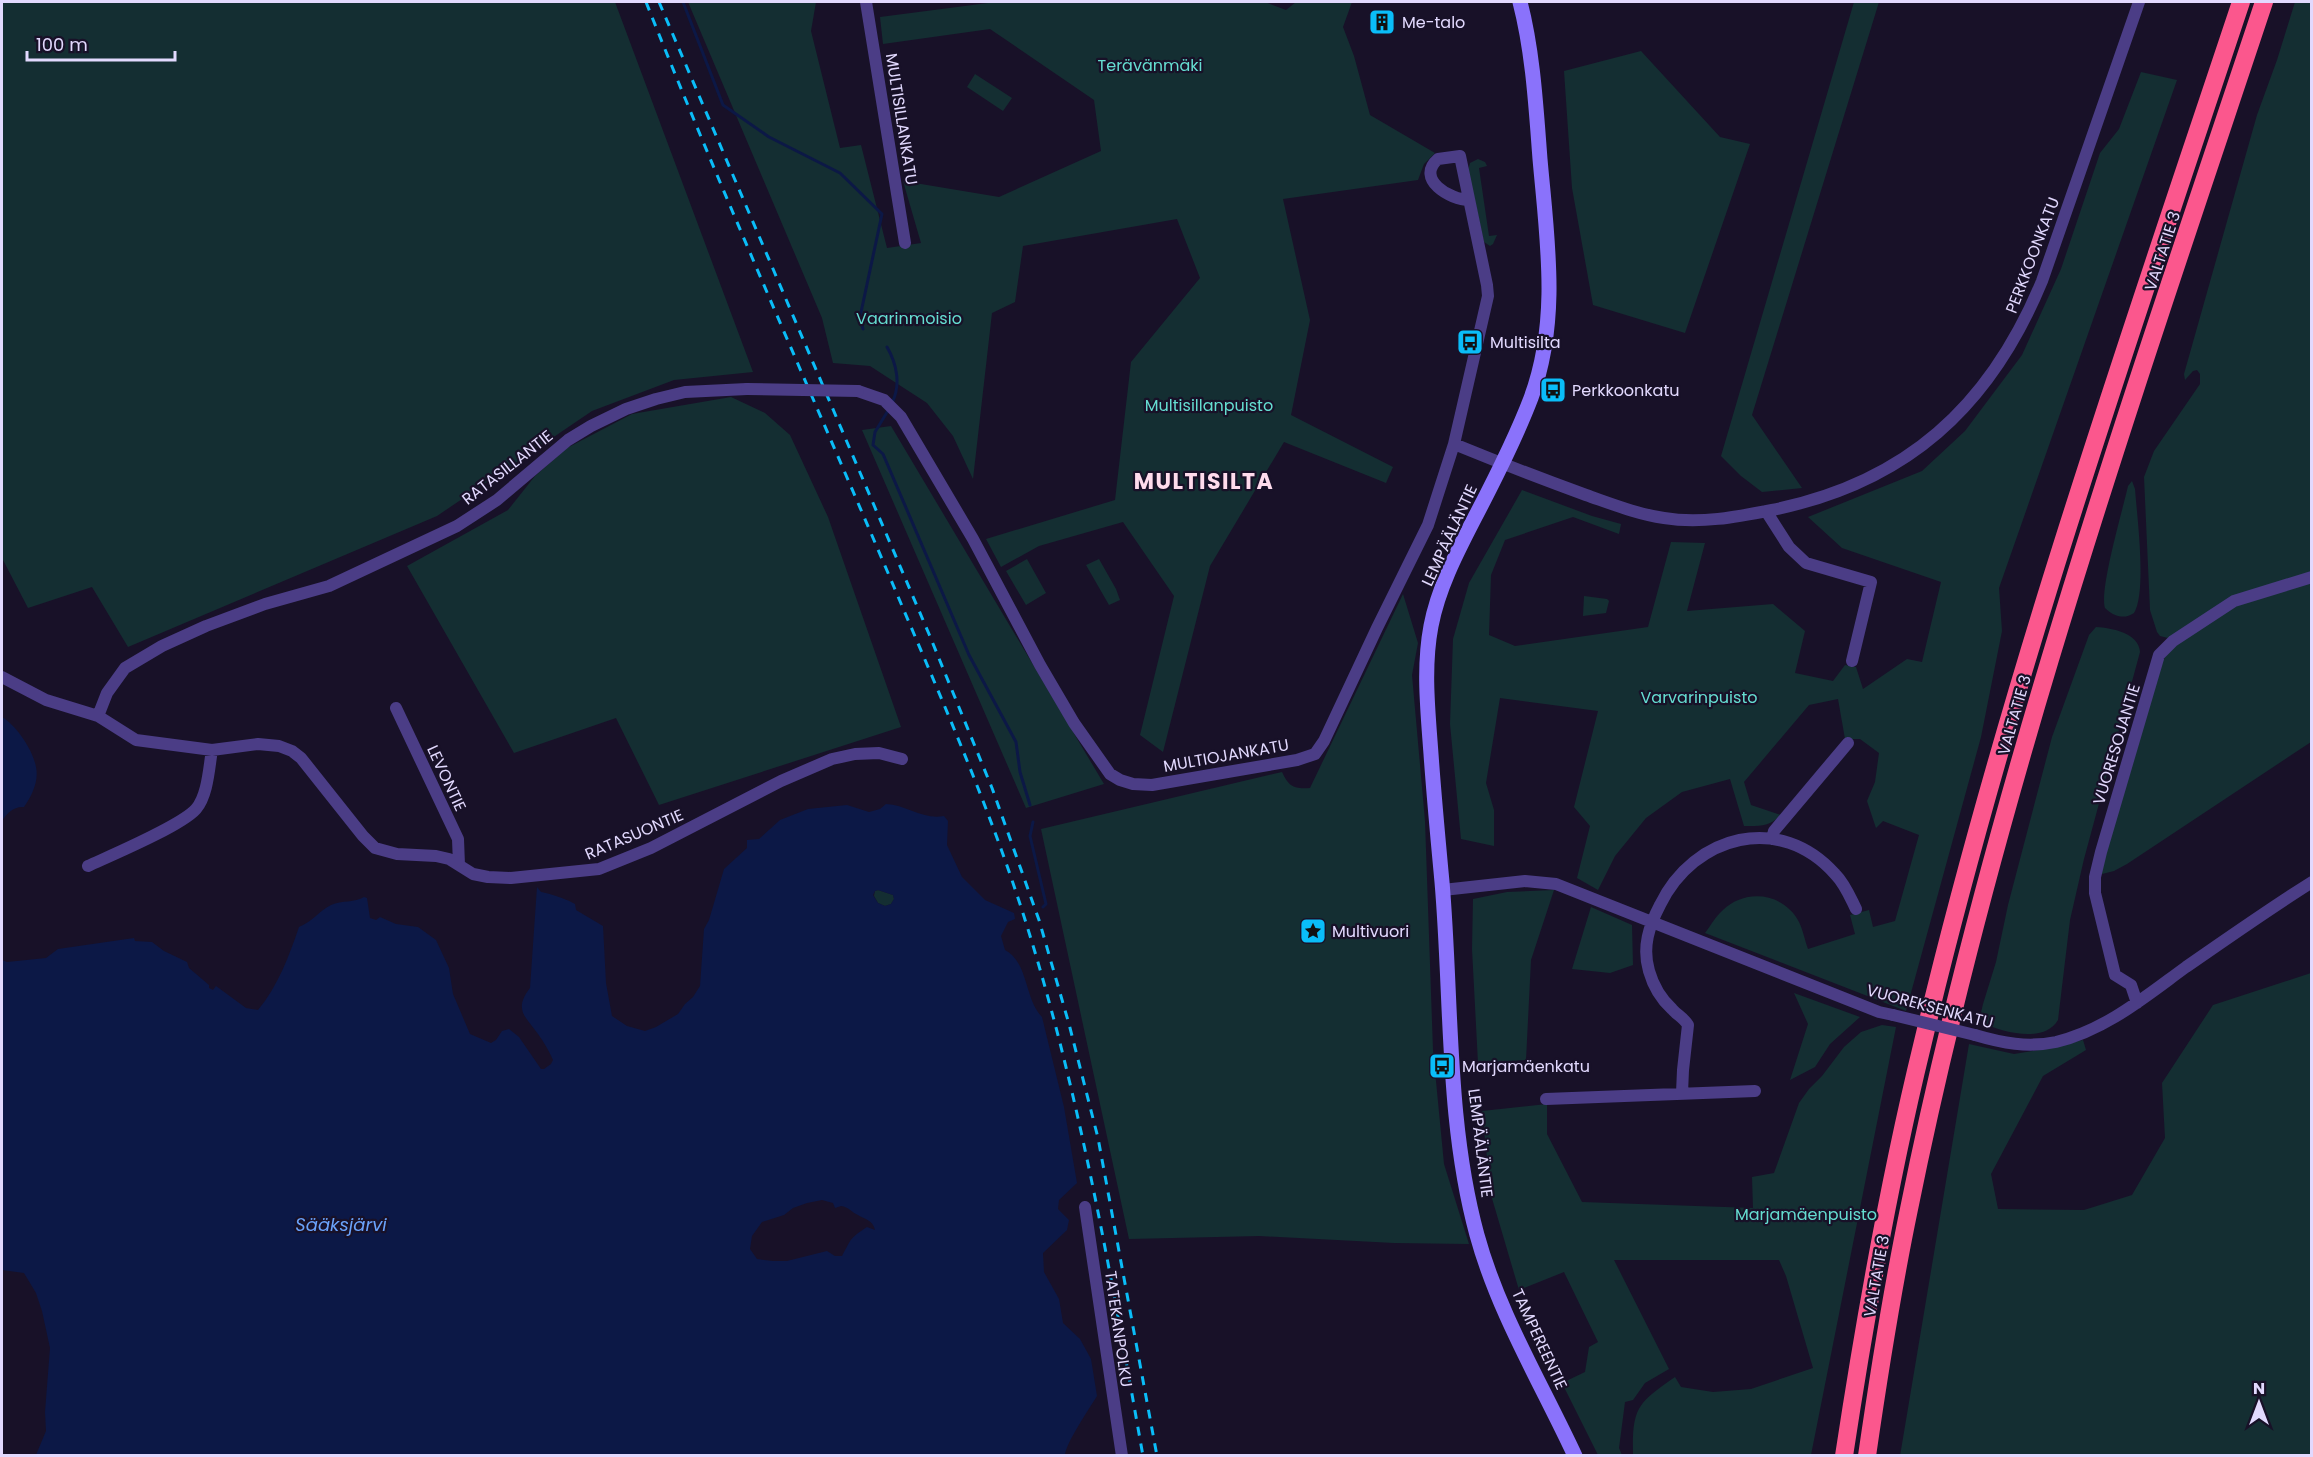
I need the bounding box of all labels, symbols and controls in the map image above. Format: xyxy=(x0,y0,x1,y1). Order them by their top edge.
building icon: Me-talo xyxy=(1367,7,1397,37)
place label: Me-talo xyxy=(1402,11,1465,34)
scale bar xyxy=(27,24,176,62)
text: 100 m xyxy=(36,32,88,57)
street label: MULTISILLANKATU xyxy=(880,52,923,187)
park label: Terävänmäki xyxy=(1098,54,1202,77)
street label: PERKKOONKATU xyxy=(2000,194,2065,317)
street label: VALTATIE 3 xyxy=(2139,208,2186,294)
park label: Vaarinmoisio xyxy=(856,307,962,330)
bus stop icon: Multisilta xyxy=(1455,327,1485,357)
place label: Multisilta xyxy=(1490,331,1561,354)
bus stop icon: Perkkoonkatu xyxy=(1538,375,1568,405)
place label: Perkkoonkatu xyxy=(1572,379,1679,402)
park label: Multisillanpuisto xyxy=(1145,394,1273,417)
street label: RATASILLANTIE xyxy=(457,424,558,510)
district label: MULTISILTA xyxy=(1134,466,1274,497)
street label: LEMPÄÄLÄNTIE xyxy=(1416,481,1483,590)
street label: VALTATIE 3 xyxy=(1992,672,2037,758)
street label: VUORESOJANTIE xyxy=(2087,681,2146,807)
park label: Varvarinpuisto xyxy=(1641,686,1757,709)
street label: MULTIOJANKATU xyxy=(1162,733,1291,778)
street label: LEVONTIE xyxy=(421,741,472,815)
street label: RATASUONTIE xyxy=(581,803,687,866)
place icon: Multivuori xyxy=(1298,916,1328,946)
place label: Multivuori xyxy=(1332,920,1409,943)
street label: VUOREKSENKATU xyxy=(1864,979,1996,1034)
bus stop icon: Marjamäenkatu xyxy=(1427,1051,1457,1081)
place label: Marjamäenkatu xyxy=(1462,1055,1590,1078)
street label: LEMPÄÄLÄNTIE xyxy=(1462,1087,1499,1199)
park label: Marjamäenpuisto xyxy=(1735,1203,1877,1226)
water label: Sääksjärvi xyxy=(295,1212,387,1237)
street label: VALTATIE 3 xyxy=(1858,1233,1895,1319)
street label: TATEKANPOLKU xyxy=(1099,1270,1138,1389)
street label: TAMPEREENTIE xyxy=(1506,1285,1573,1393)
north arrow xyxy=(2229,1373,2289,1433)
text: N xyxy=(2253,1377,2265,1400)

